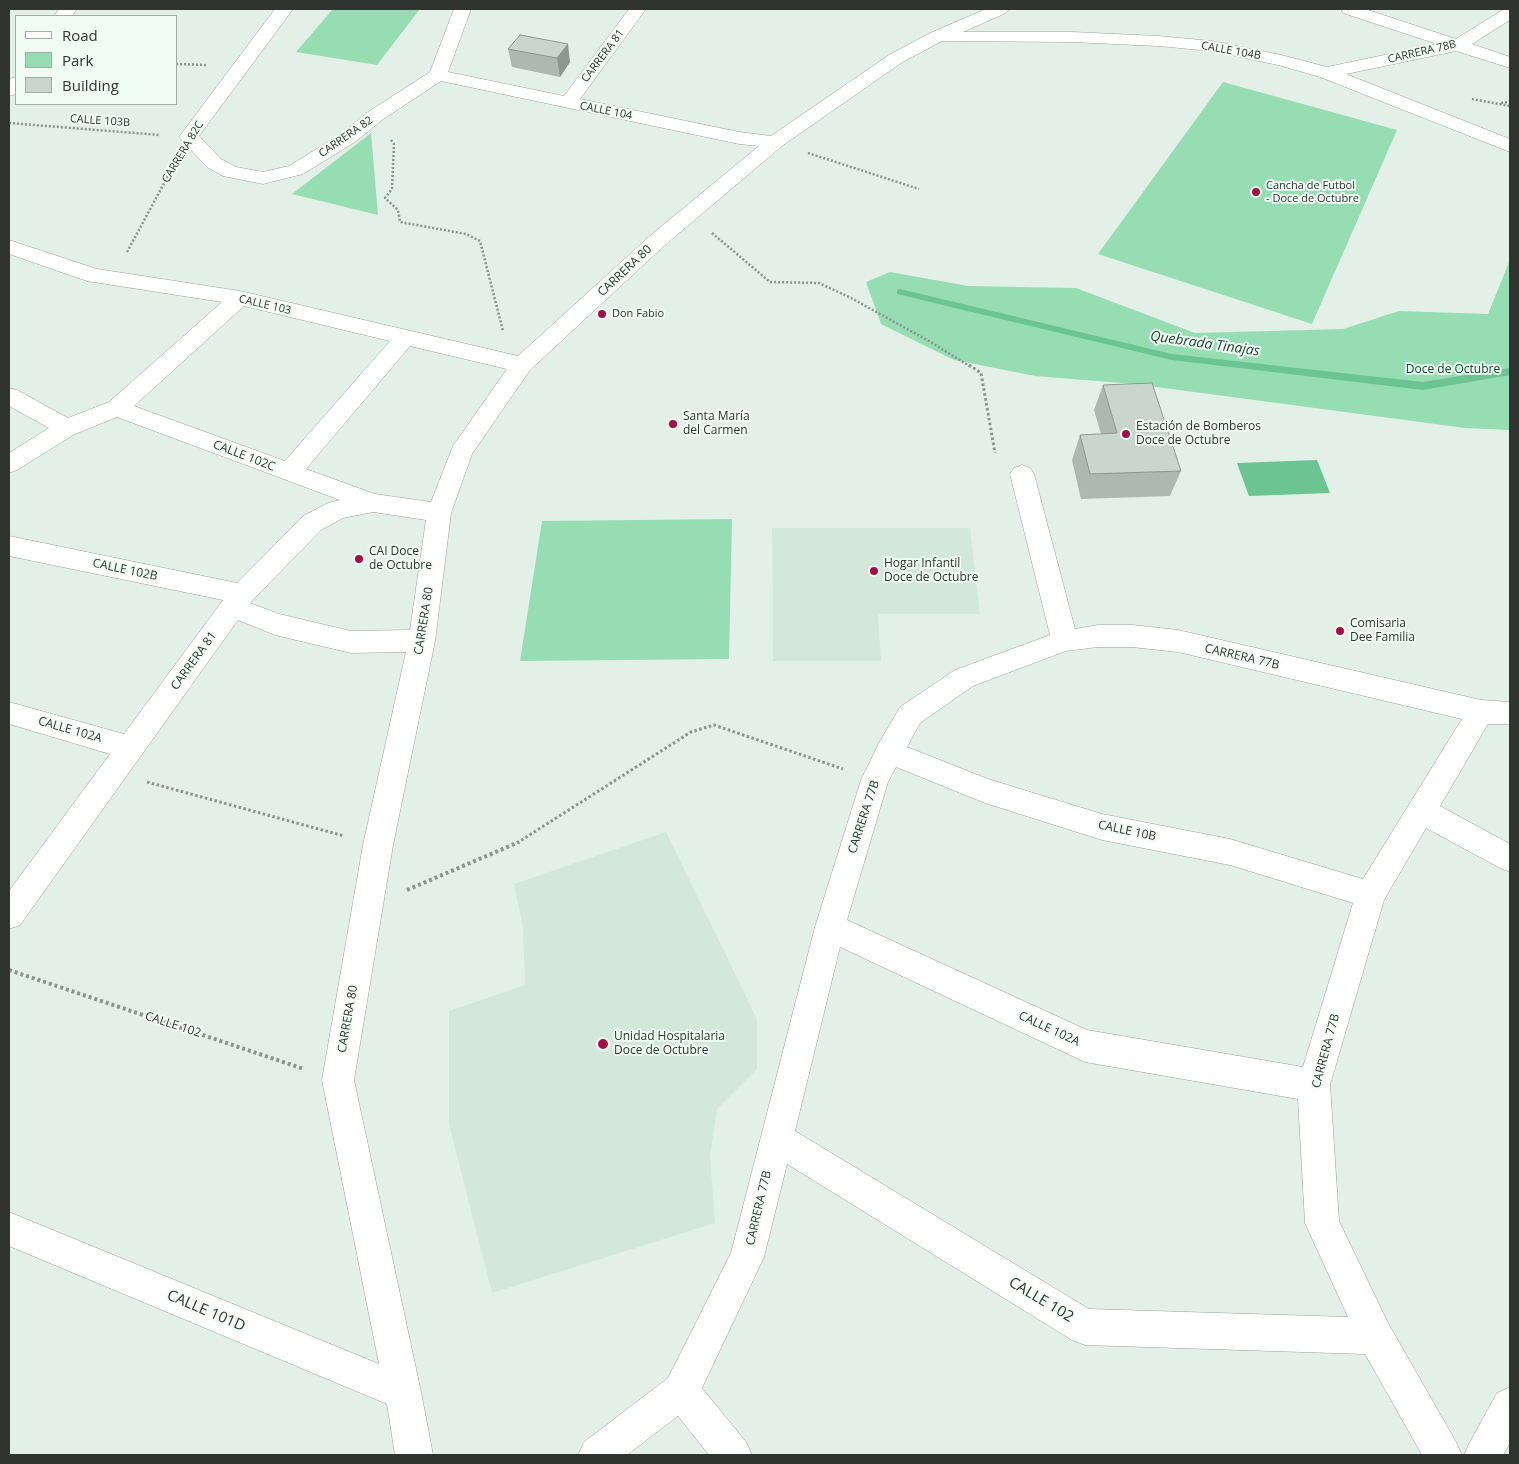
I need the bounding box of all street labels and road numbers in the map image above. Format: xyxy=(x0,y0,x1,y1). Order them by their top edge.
street label: CARRERA 81 xyxy=(579,27,627,85)
street label: CARRERA 78B xyxy=(1386,38,1458,66)
street label: CALLE 104B xyxy=(1200,39,1262,63)
street label: CALLE 104 xyxy=(579,99,633,123)
street label: CALLE 103B xyxy=(69,112,131,130)
street label: CARRERA 82 xyxy=(317,114,375,160)
street label: CARRERA 82C xyxy=(159,119,207,185)
street label: CARRERA 80 xyxy=(595,242,655,300)
street label: CALLE 103 xyxy=(238,293,292,317)
street label: CALLE 102C xyxy=(211,438,277,474)
street label: CALLE 102B xyxy=(91,556,159,584)
street label: CARRERA 80 xyxy=(412,586,436,656)
street label: CARRERA 81 xyxy=(168,629,220,693)
street label: CARRERA 77B xyxy=(1203,641,1281,673)
street label: CALLE 102A xyxy=(36,714,104,746)
street label: CARRERA 77B xyxy=(845,779,883,855)
street label: CALLE 10B xyxy=(1097,818,1157,844)
street label: CARRERA 80 xyxy=(335,984,361,1054)
street label: CALLE 102 xyxy=(143,1009,203,1041)
street label: CALLE 102A xyxy=(1016,1009,1082,1049)
street label: CARRERA 77B xyxy=(1309,1012,1343,1090)
street label: CARRERA 77B xyxy=(743,1169,775,1247)
street label: CALLE 102 xyxy=(1005,1274,1077,1326)
street label: CALLE 101D xyxy=(164,1286,248,1336)

